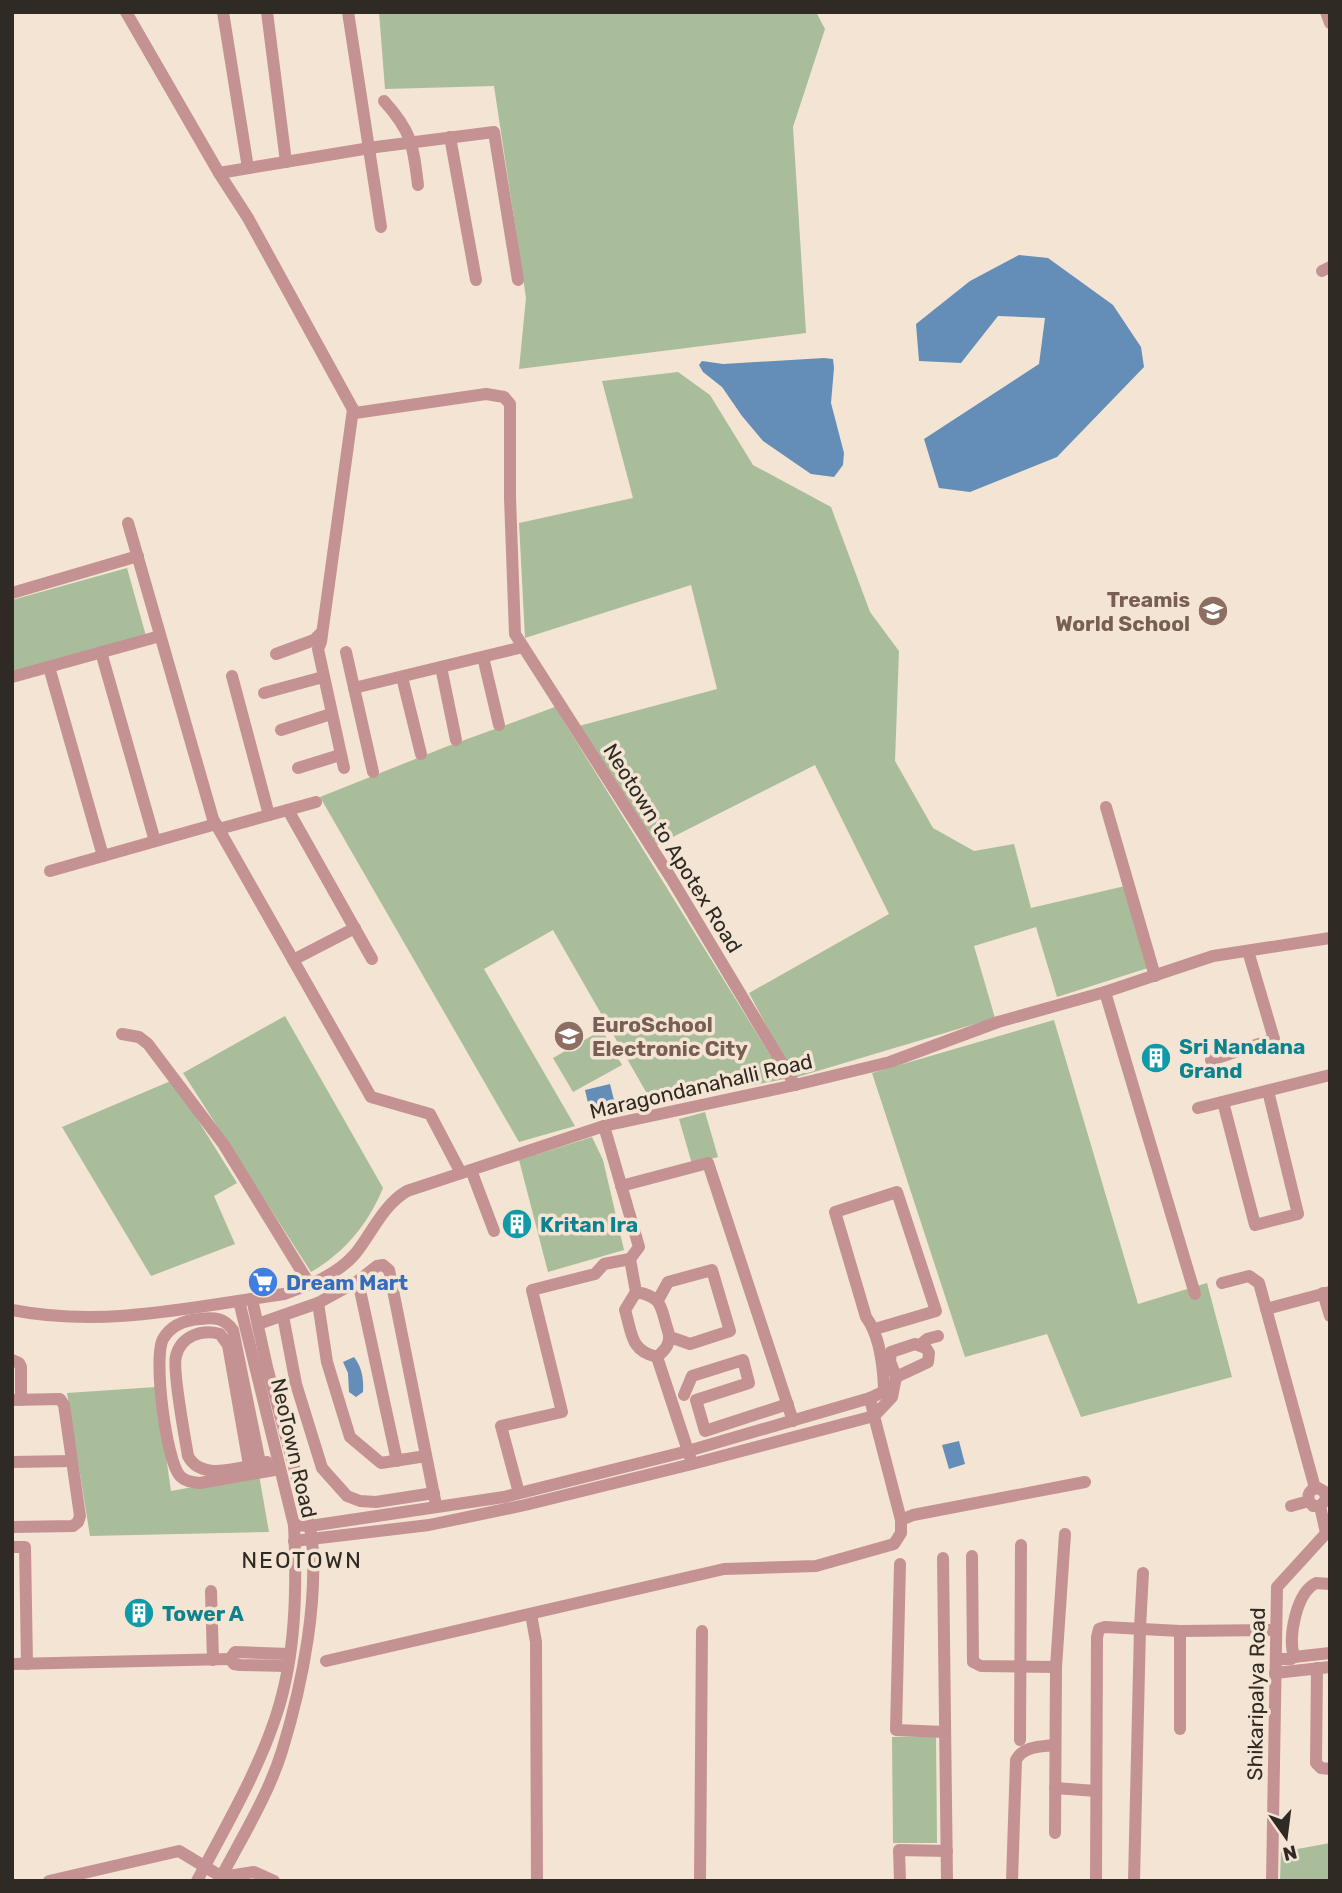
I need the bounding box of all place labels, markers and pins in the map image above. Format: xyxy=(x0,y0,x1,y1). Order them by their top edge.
place label: Treamis World School xyxy=(1055,587,1190,636)
school or university icon: Treamis World School xyxy=(1196,594,1230,628)
place label: EuroSchool Electronic City xyxy=(592,1012,748,1061)
school or university icon: EuroSchool Electronic City xyxy=(552,1019,586,1053)
place label: Sri Nandana Grand xyxy=(1179,1034,1305,1083)
building icon: Sri Nandana Grand xyxy=(1139,1041,1173,1075)
building icon: Kritan Ira xyxy=(500,1207,534,1241)
place label: Kritan Ira xyxy=(540,1212,638,1237)
supermarket icon: Dream Mart xyxy=(246,1265,280,1299)
place label: Dream Mart xyxy=(286,1270,408,1295)
building icon: Tower A xyxy=(122,1596,156,1630)
place label: Tower A xyxy=(162,1601,244,1626)

